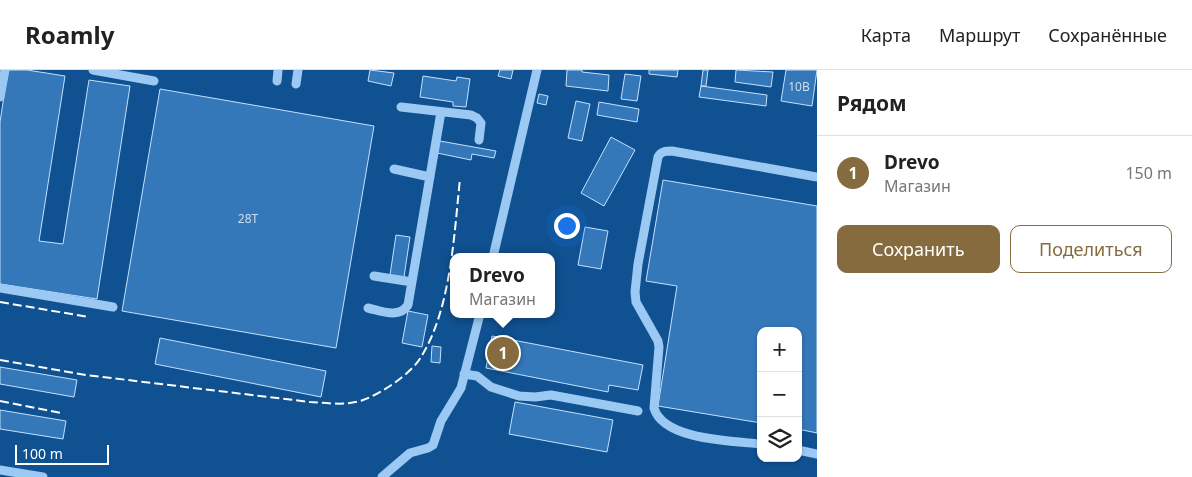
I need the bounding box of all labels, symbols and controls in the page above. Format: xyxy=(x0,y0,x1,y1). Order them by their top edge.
text: Roamly xyxy=(25,18,114,51)
text: Карта xyxy=(861,23,911,47)
text: Маршрут xyxy=(939,23,1020,47)
text: Сохранённые xyxy=(1048,23,1167,47)
house number: 10В xyxy=(788,78,810,95)
text: Рядом xyxy=(837,89,907,117)
text: Drevo xyxy=(884,149,940,175)
text: 1 xyxy=(848,162,858,184)
text: 150 m xyxy=(1125,162,1172,184)
text: Магазин xyxy=(884,175,951,197)
house number: 28Т xyxy=(238,210,259,227)
your location xyxy=(554,213,580,239)
button: Сохранить xyxy=(837,225,1000,273)
button: Поделиться xyxy=(1010,225,1172,273)
popup xyxy=(450,253,555,318)
text: Drevo xyxy=(469,262,525,288)
text: Магазин xyxy=(469,288,536,310)
map controls xyxy=(757,327,802,462)
button: + xyxy=(757,327,802,372)
pin: 1 xyxy=(487,334,519,372)
button: − xyxy=(757,372,802,417)
button: layers xyxy=(757,417,802,462)
scale bar xyxy=(15,442,109,465)
text: 100 m xyxy=(22,444,63,463)

